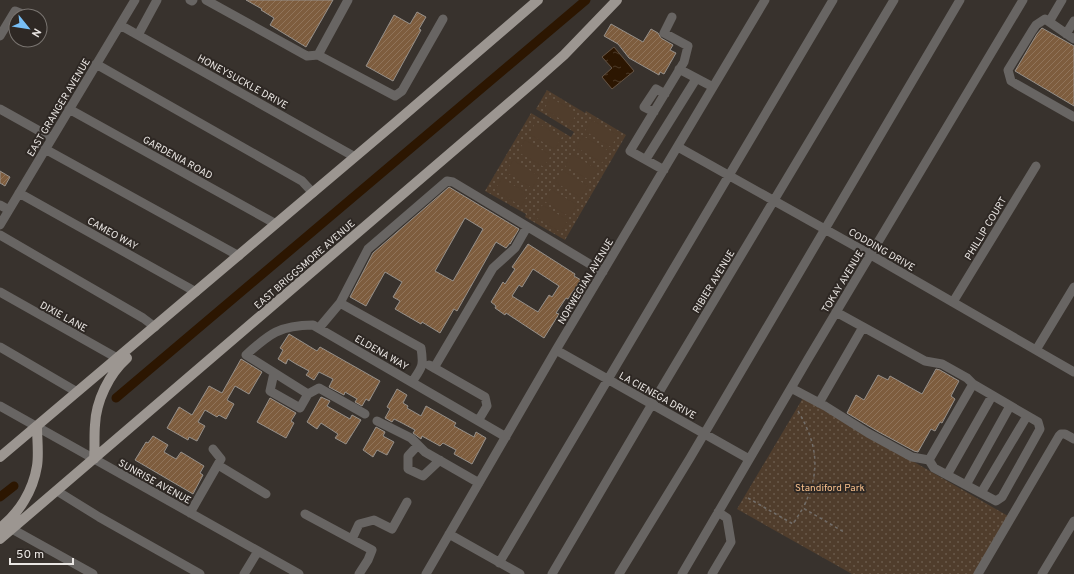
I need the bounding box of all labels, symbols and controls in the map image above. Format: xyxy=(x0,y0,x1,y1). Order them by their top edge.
north arrow xyxy=(8,8,48,48)
text: N xyxy=(28,26,44,39)
street label: HONEYSUCKLE DRIVE xyxy=(195,52,290,113)
street label: EAST GRANGER AVENUE xyxy=(25,56,94,159)
street label: GARDENIA ROAD xyxy=(140,134,215,183)
street label: PHILLIP COURT xyxy=(962,195,1010,263)
street label: CAMEO WAY xyxy=(84,215,141,254)
street label: EAST BRIGGSMORE AVENUE xyxy=(252,218,358,313)
street label: CODDING DRIVE xyxy=(846,226,917,275)
street label: NORWEGIAN AVENUE xyxy=(555,236,617,327)
street label: RIBIER AVENUE xyxy=(690,248,738,316)
street label: TOKAY AVENUE xyxy=(819,248,867,316)
street label: DIXIE LANE xyxy=(37,299,89,336)
street label: ELDENA WAY xyxy=(352,333,411,374)
street label: LA CIENEGA DRIVE xyxy=(616,370,698,423)
street label: SUNRISE AVENUE xyxy=(116,457,193,508)
park label: Standiford Park xyxy=(795,482,865,495)
scale bar xyxy=(10,540,73,566)
text: 50 m xyxy=(16,547,44,563)

